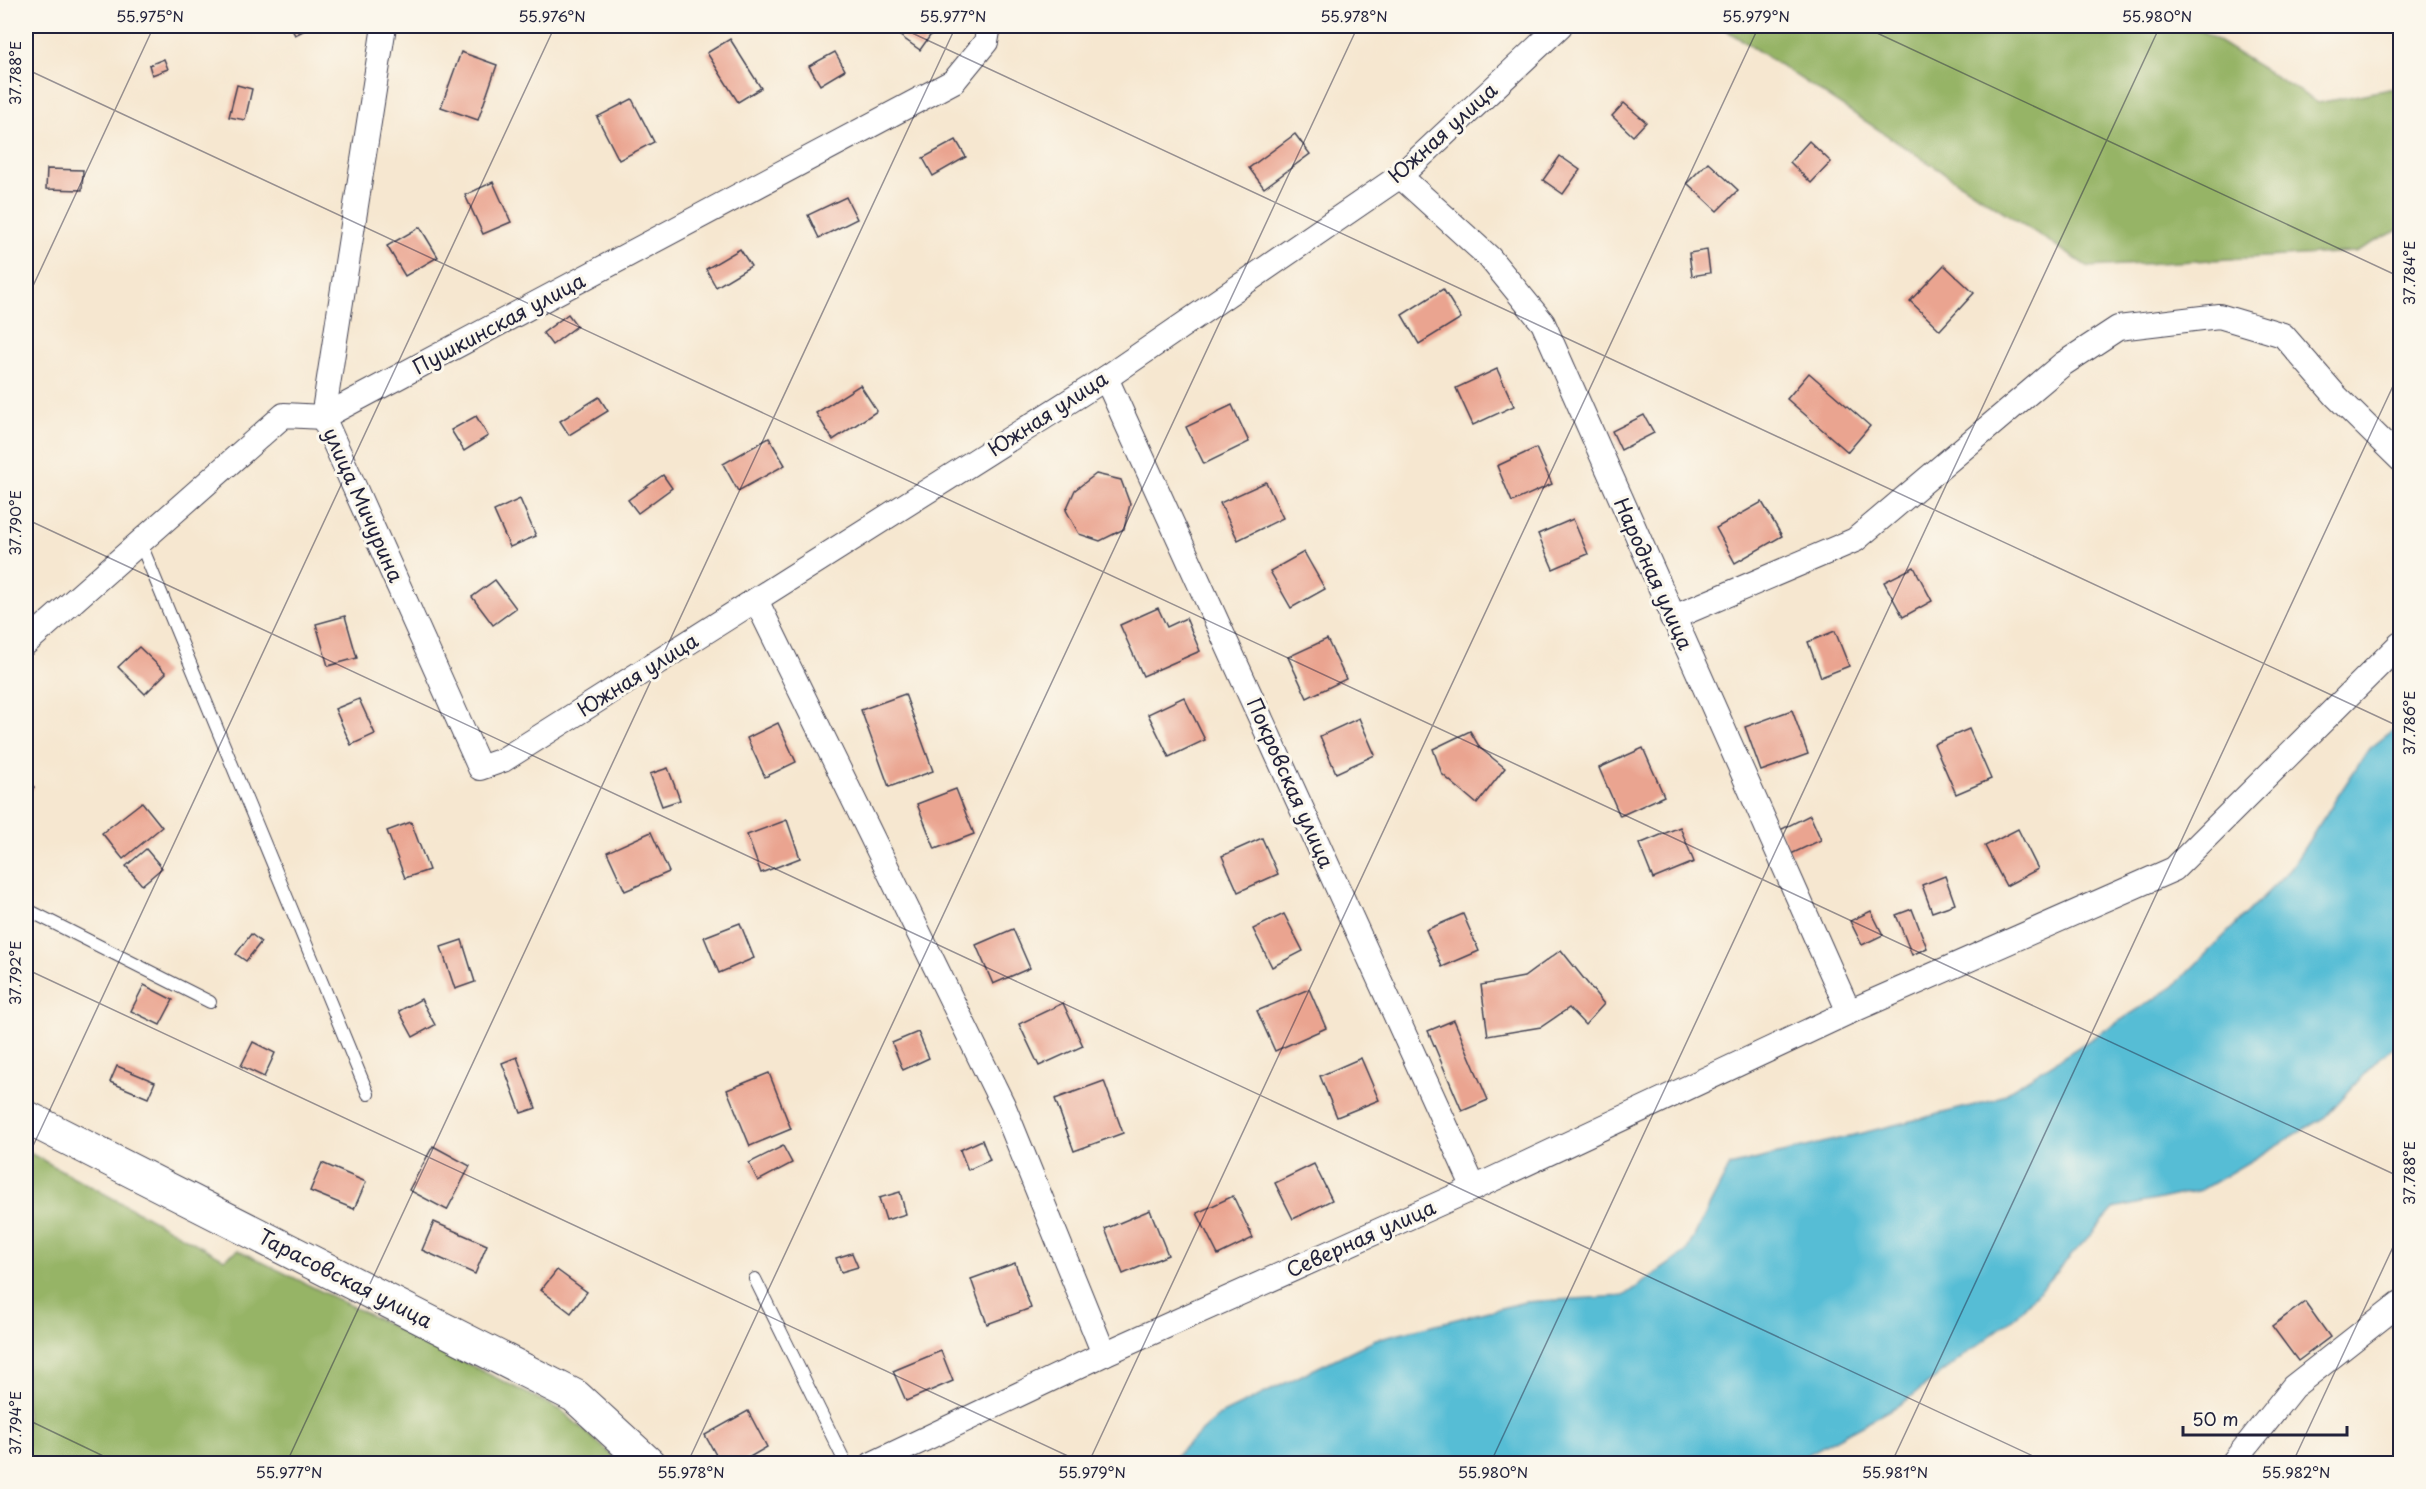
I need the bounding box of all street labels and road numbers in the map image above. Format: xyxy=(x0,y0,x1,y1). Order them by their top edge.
street label: Южная улица xyxy=(1381,75,1504,189)
street label: Пушкинская улица xyxy=(407,265,590,381)
street label: Южная улица xyxy=(982,363,1114,463)
street label: улица Мичурина xyxy=(316,422,412,587)
street label: Народная улица xyxy=(1607,493,1701,655)
street label: Южная улица xyxy=(571,625,704,723)
street label: Покровская улица xyxy=(1240,693,1342,873)
street label: Северная улица xyxy=(1281,1192,1441,1284)
street label: Тарасовская улица xyxy=(253,1221,438,1335)

